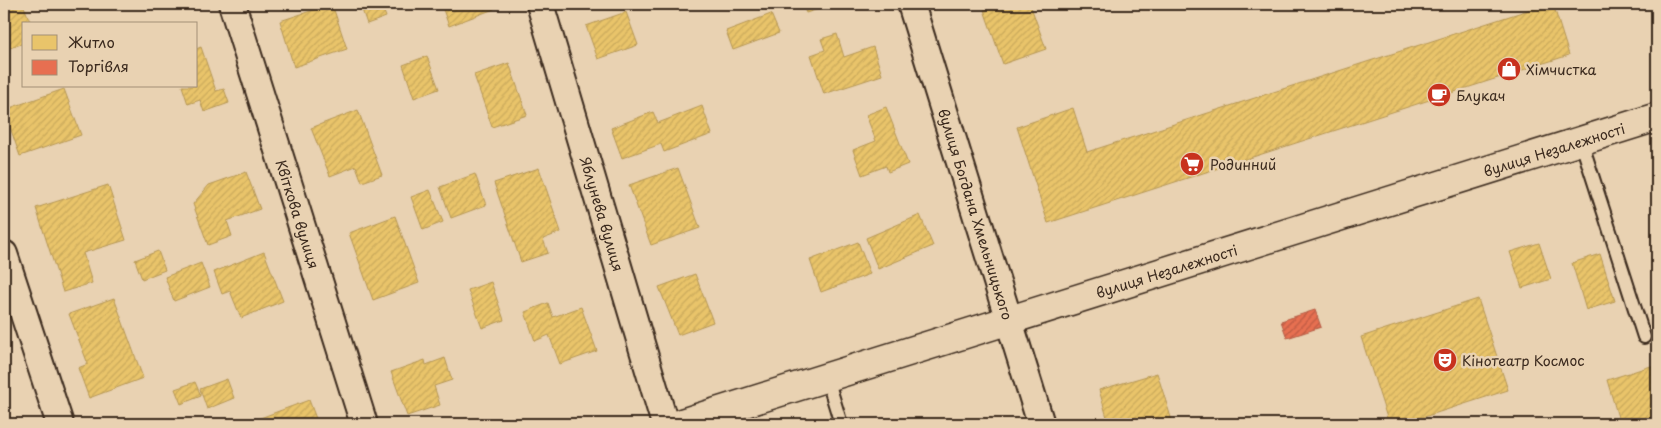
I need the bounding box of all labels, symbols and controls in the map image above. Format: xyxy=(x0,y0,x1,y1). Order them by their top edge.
legend xyxy=(22,22,198,88)
text: Житло xyxy=(68,30,115,53)
text: Торгівля xyxy=(68,54,129,77)
shop icon: Хімчистка xyxy=(1496,56,1522,82)
place label: Хімчистка xyxy=(1526,59,1596,80)
cafe icon: Блукач xyxy=(1426,82,1452,108)
place label: Блукач xyxy=(1456,85,1506,106)
street label: вулиця Богдана Хмельницького xyxy=(933,106,1019,323)
street label: вулиця Незалежності xyxy=(1481,117,1627,181)
supermarket icon: Родинний xyxy=(1179,151,1205,177)
street label: Яблунева вулиця xyxy=(575,154,629,274)
place label: Родинний xyxy=(1210,154,1276,175)
street label: Квіткова вулиця xyxy=(271,157,325,271)
street label: вулиця Незалежності xyxy=(1093,239,1240,303)
theatre icon: Кінотеатр Космос xyxy=(1432,347,1458,373)
place label: Кінотеатр Космос xyxy=(1462,350,1585,371)

